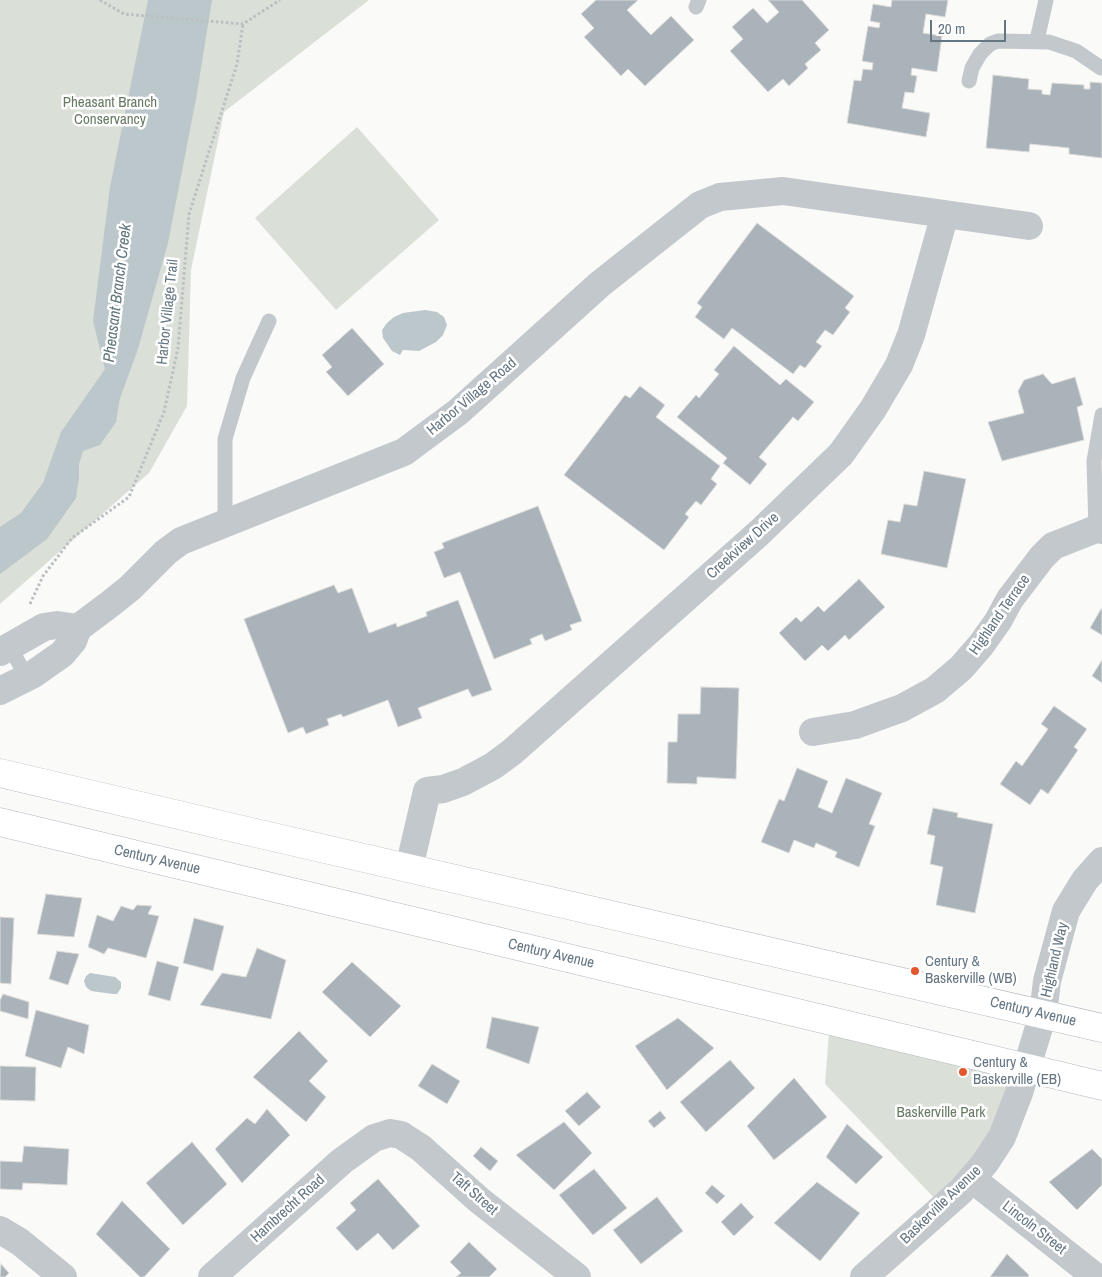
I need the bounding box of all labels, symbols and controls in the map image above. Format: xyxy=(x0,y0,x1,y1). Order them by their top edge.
scale bar xyxy=(932,10,1008,42)
text: 20 m xyxy=(938,18,965,39)
park label: Pheasant Branch Conservancy xyxy=(63,94,157,129)
water label: Pheasant Branch Creek xyxy=(100,223,136,363)
street label: Harbor Village Trail xyxy=(154,258,182,366)
street label: Harbor Village Road xyxy=(424,354,520,440)
street label: Creekview Drive xyxy=(703,509,783,583)
street label: Highland Terrace xyxy=(966,571,1034,659)
street label: Century Avenue xyxy=(112,841,202,879)
street label: Highland Way xyxy=(1038,921,1072,999)
street label: Century Avenue xyxy=(506,935,596,973)
place label: Century & Baskerville (WB) xyxy=(925,953,1017,988)
marker: Century & Baskerville (WB) xyxy=(909,965,921,977)
street label: Century Avenue xyxy=(988,993,1078,1031)
place label: Century & Baskerville (EB) xyxy=(973,1054,1061,1089)
marker: Century & Baskerville (EB) xyxy=(957,1066,969,1078)
park label: Baskerville Park xyxy=(897,1104,985,1122)
street label: Baskerville Avenue xyxy=(897,1162,985,1248)
street label: Taft Street xyxy=(447,1169,501,1219)
street label: Hambrecht Road xyxy=(247,1171,329,1247)
street label: Lincoln Street xyxy=(999,1198,1069,1258)

